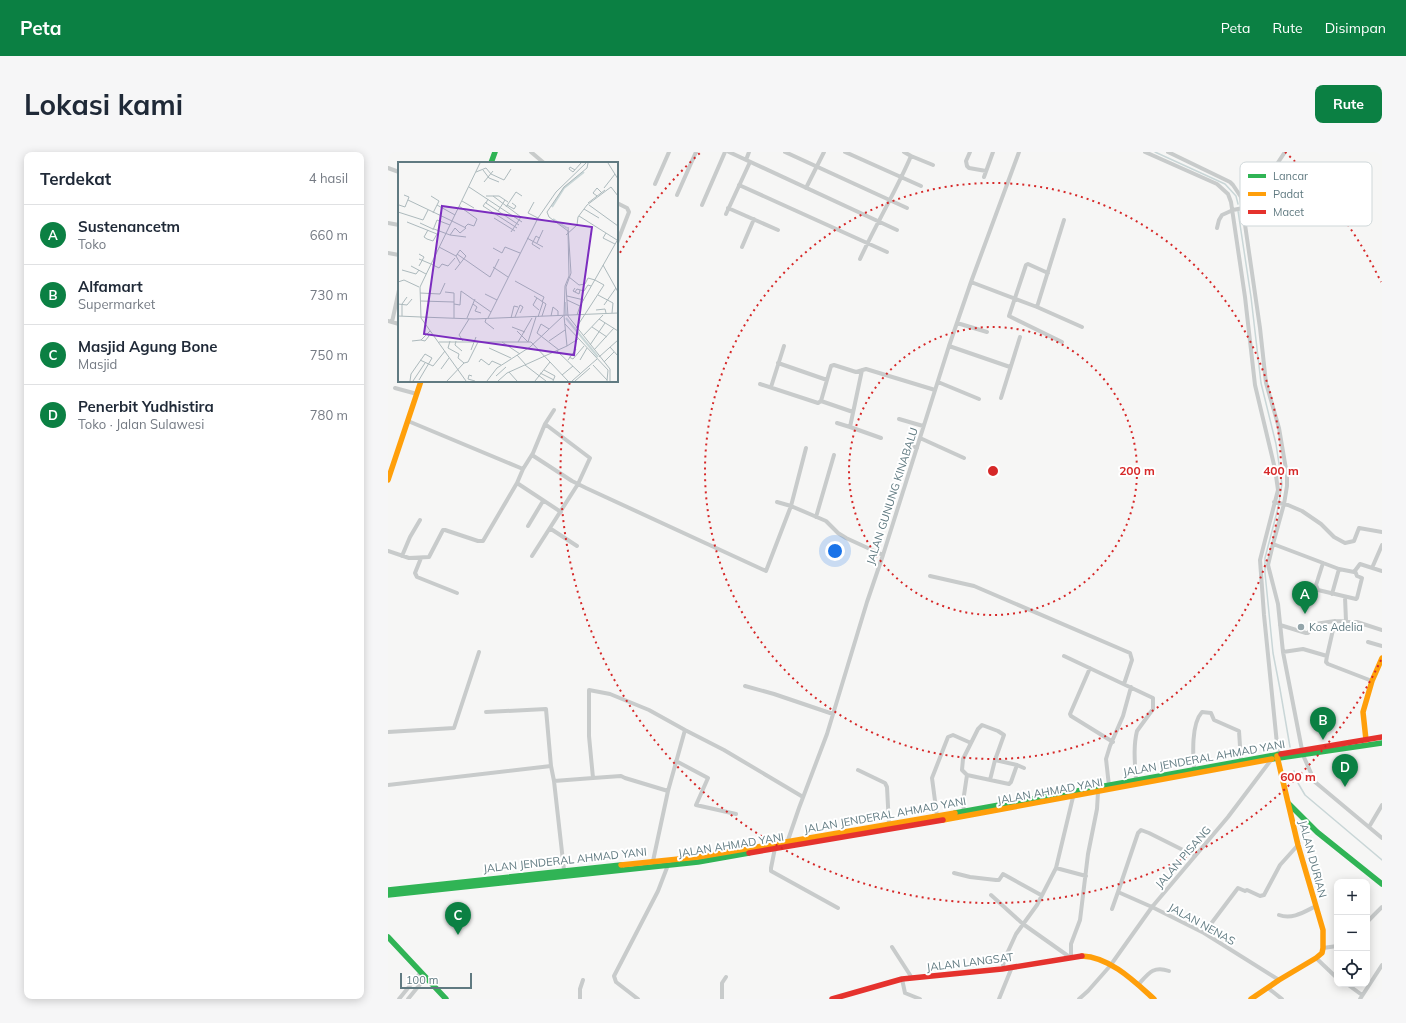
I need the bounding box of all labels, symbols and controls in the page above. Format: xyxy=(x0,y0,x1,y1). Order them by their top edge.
text: Peta xyxy=(20,16,62,40)
text: Peta xyxy=(1221,19,1250,37)
text: Rute xyxy=(1272,19,1303,37)
text: Disimpan xyxy=(1325,19,1386,37)
button: Rute xyxy=(1315,85,1382,123)
text: Lokasi kami xyxy=(24,87,183,122)
inset map xyxy=(398,162,618,382)
legend xyxy=(1240,162,1372,226)
text: Terdekat xyxy=(40,168,111,189)
text: Lancar xyxy=(1273,169,1308,183)
text: 4 hasil xyxy=(309,170,348,186)
text: Padat xyxy=(1273,187,1304,201)
text: Macet xyxy=(1273,205,1304,219)
text: Sustenancetm xyxy=(78,217,180,236)
text: A xyxy=(48,227,58,243)
text: 660 m xyxy=(310,227,348,243)
text: Toko xyxy=(78,236,106,252)
text: Alfamart xyxy=(78,277,143,296)
text: B xyxy=(49,287,57,303)
text: 730 m xyxy=(310,287,348,303)
text: Supermarket xyxy=(78,296,155,312)
text: Masjid Agung Bone xyxy=(78,337,218,356)
text: C xyxy=(49,347,57,363)
text: 750 m xyxy=(310,347,348,363)
text: Masjid xyxy=(78,356,117,372)
text: Penerbit Yudhistira xyxy=(78,397,214,416)
text: D xyxy=(48,407,58,423)
text: 780 m xyxy=(310,407,348,423)
text: Toko · Jalan Sulawesi xyxy=(78,416,204,432)
street label: JALAN GUNUNG KINABALU xyxy=(863,426,921,566)
text: 200 m xyxy=(1119,463,1155,478)
text: 400 m xyxy=(1263,463,1299,478)
centre of rings xyxy=(986,464,1000,478)
your location xyxy=(825,541,845,561)
pin: A xyxy=(1292,581,1318,614)
place label: Kos Adelia xyxy=(1309,620,1363,634)
marker: Kos Adelia xyxy=(1296,622,1306,632)
pin: B xyxy=(1310,707,1336,740)
street label: JALAN JENDERAL AHMAD YANI xyxy=(1122,737,1286,779)
pin: D xyxy=(1332,754,1358,787)
text: 600 m xyxy=(1280,769,1316,784)
street label: JALAN AHMAD YANI xyxy=(996,775,1104,807)
street label: JALAN JENDERAL AHMAD YANI xyxy=(803,794,967,836)
street label: JALAN DURIAN xyxy=(1296,819,1330,899)
street label: JALAN PISANG xyxy=(1152,823,1214,891)
street label: JALAN AHMAD YANI xyxy=(677,830,785,860)
street label: JALAN JENDERAL AHMAD YANI xyxy=(483,844,647,876)
map controls xyxy=(1334,879,1370,987)
button: + xyxy=(1334,879,1370,915)
street label: JALAN NENAS xyxy=(1166,900,1238,948)
pin: C xyxy=(445,902,471,935)
button: − xyxy=(1334,915,1370,951)
street label: JALAN LANGSAT xyxy=(926,950,1015,974)
button: locate xyxy=(1334,951,1370,987)
scale bar xyxy=(400,971,472,990)
text: 100 m xyxy=(406,973,438,987)

